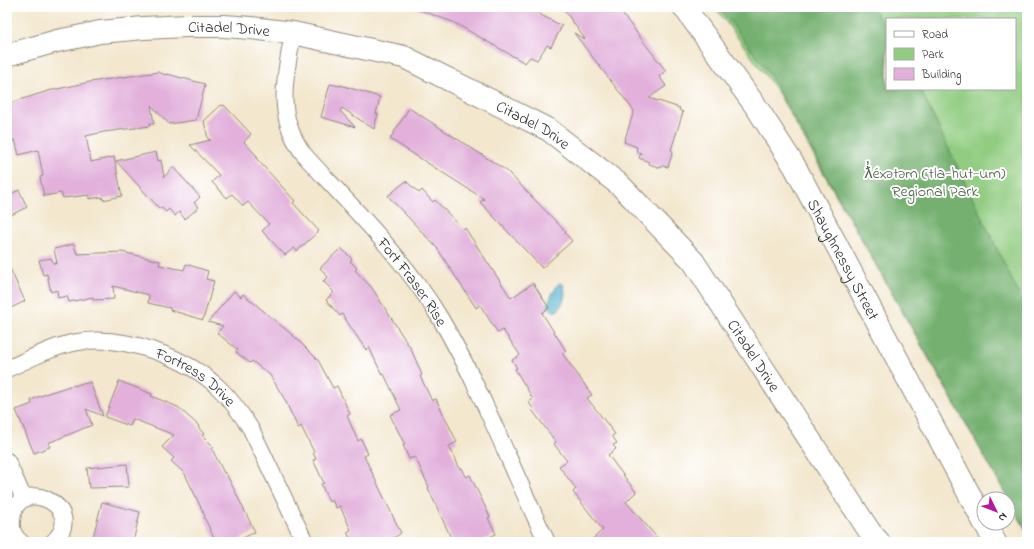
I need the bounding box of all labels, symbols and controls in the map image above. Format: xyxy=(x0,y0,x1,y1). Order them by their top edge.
street label: Citadel Drive xyxy=(188,16,272,44)
legend xyxy=(886,18,1016,90)
text: Road xyxy=(922,26,948,44)
text: Park xyxy=(922,46,944,64)
text: Building xyxy=(921,66,961,85)
street label: Citadel Drive xyxy=(491,95,575,157)
park label: ƛ̓éxətəm (tla-hut-um) Regional Park xyxy=(864,161,1006,204)
street label: Shaughnessy Street xyxy=(800,195,885,325)
street label: Fort Fraser Rise xyxy=(370,232,453,332)
street label: Citadel Drive xyxy=(720,315,786,398)
street label: Fortress Drive xyxy=(151,342,241,413)
north arrow xyxy=(976,491,1016,531)
text: N xyxy=(994,509,1011,525)

